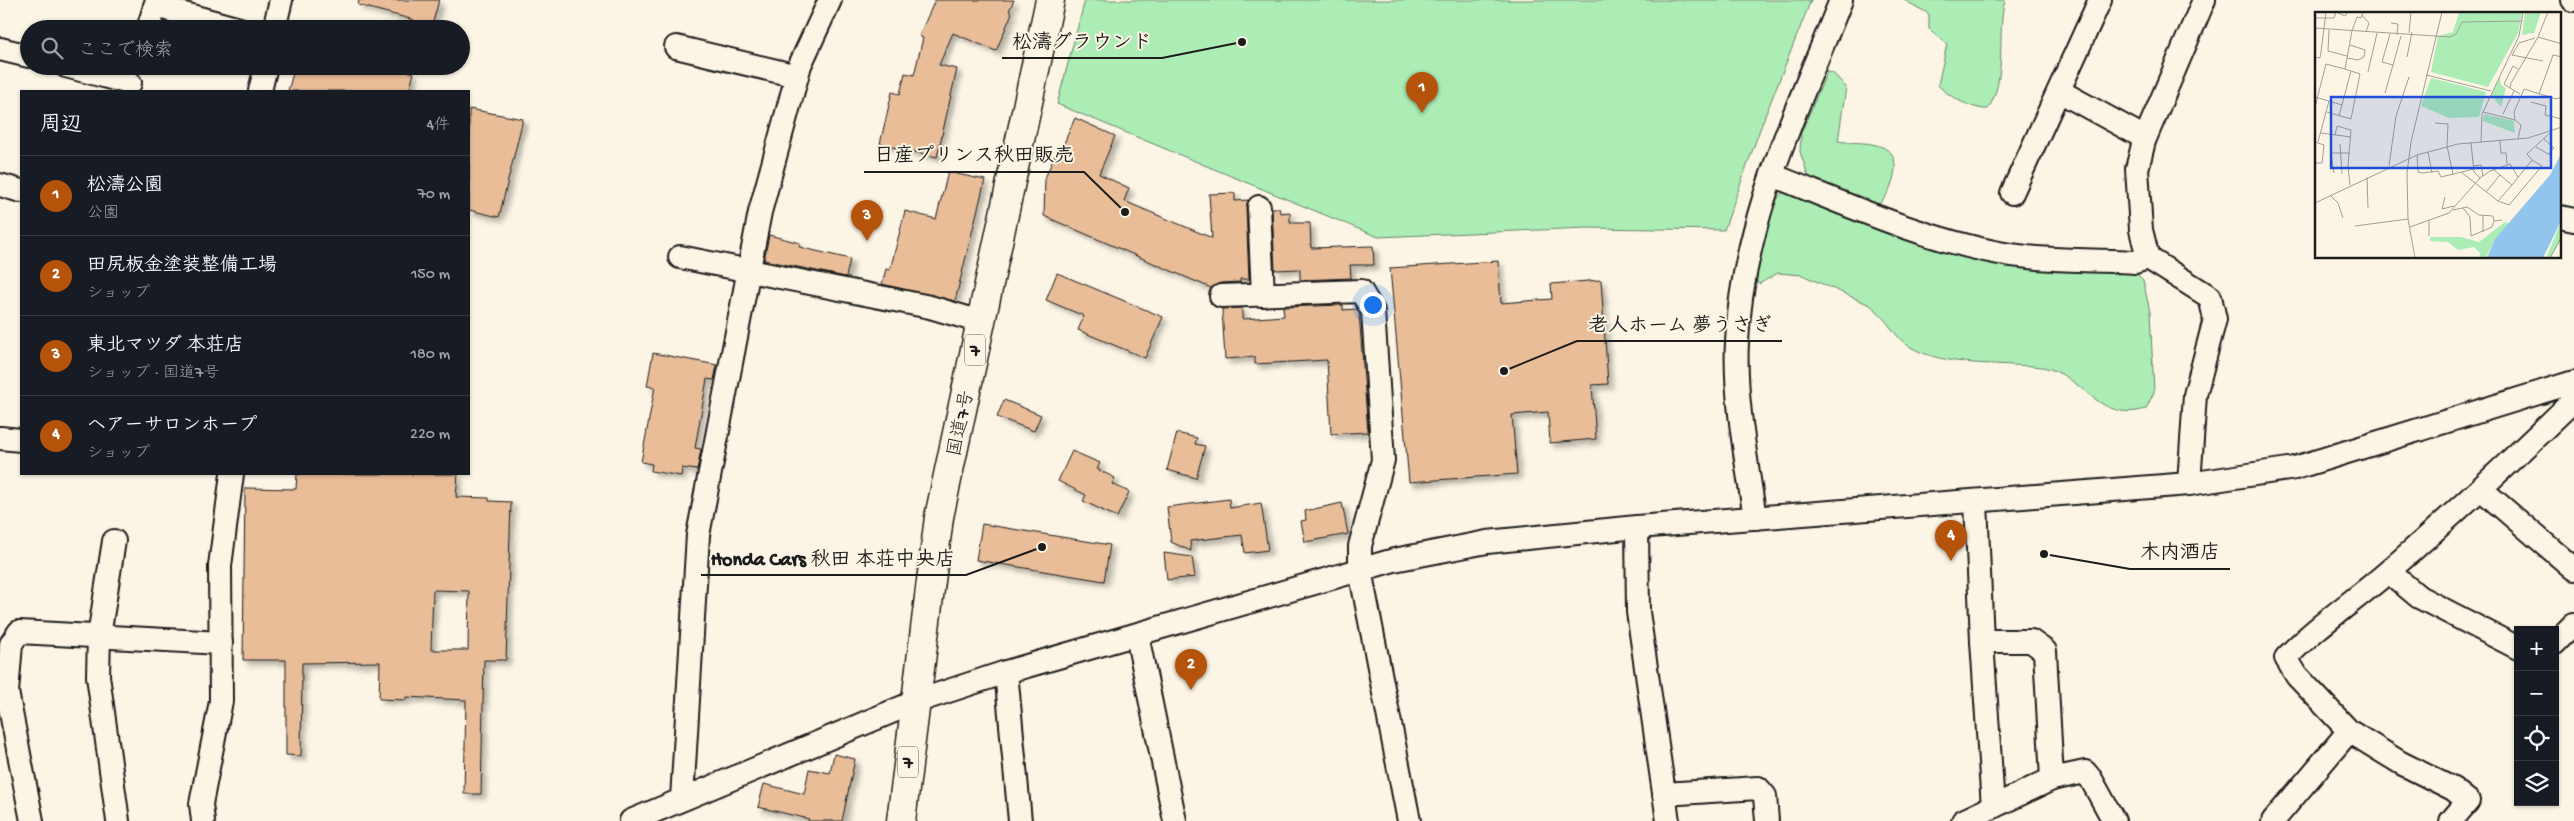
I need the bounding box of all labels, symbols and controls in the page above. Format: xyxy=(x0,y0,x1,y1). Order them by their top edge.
inset map xyxy=(2315,12,2562,259)
search box xyxy=(20,20,470,75)
callout: 松濤グラウンド xyxy=(1002,23,1162,58)
text: 松濤グラウンド xyxy=(1012,31,1152,56)
icon: search xyxy=(38,34,66,62)
text: ここで検索 xyxy=(78,40,173,63)
pin: 1 xyxy=(1406,72,1438,113)
text: 周辺 xyxy=(40,114,82,139)
text: 4件 xyxy=(426,117,450,136)
callout: 日産プリンス秋田販売 xyxy=(864,137,1084,172)
text: 日産プリンス秋田販売 xyxy=(874,144,1074,169)
text: 松濤公園 xyxy=(87,175,163,198)
text: 1 xyxy=(53,186,59,205)
text: 70 m xyxy=(417,186,450,205)
pin: 3 xyxy=(851,200,883,241)
text: 公園 xyxy=(87,205,119,224)
text: 田尻板金塗装整備工場 xyxy=(87,255,277,278)
text: 2 xyxy=(52,266,60,285)
text: 150 m xyxy=(411,266,450,285)
text: ショップ xyxy=(87,285,150,304)
your location xyxy=(1360,292,1386,318)
callout: 老人ホーム 夢うさぎ xyxy=(1577,306,1782,341)
text: 老人ホーム 夢うさぎ xyxy=(1588,314,1772,339)
road number: 7 xyxy=(965,334,985,366)
text: 東北マツダ 本荘店 xyxy=(87,335,244,358)
text: 3 xyxy=(52,346,60,365)
text: 180 m xyxy=(411,346,450,365)
text: ショップ · 国道7号 xyxy=(87,365,219,384)
street label: 国道7号 xyxy=(943,388,981,459)
text: ヘアーサロンホープ xyxy=(87,415,257,438)
text: 4 xyxy=(52,426,60,445)
text: 220 m xyxy=(410,426,450,445)
text: ショップ xyxy=(87,445,150,464)
pin: 4 xyxy=(1935,520,1967,561)
callout: 木内酒店 xyxy=(2130,534,2230,569)
callout: Honda Cars 秋田 本荘中央店 xyxy=(701,540,966,575)
text: 木内酒店 xyxy=(2140,541,2220,566)
text: Honda Cars 秋田 本荘中央店 xyxy=(711,548,955,573)
map controls xyxy=(2514,626,2559,806)
button: + xyxy=(2514,626,2559,671)
pin: 2 xyxy=(1175,649,1207,690)
button: − xyxy=(2514,671,2559,716)
button: locate xyxy=(2514,716,2559,761)
road number: 7 xyxy=(898,746,918,778)
button: layers xyxy=(2514,761,2559,806)

